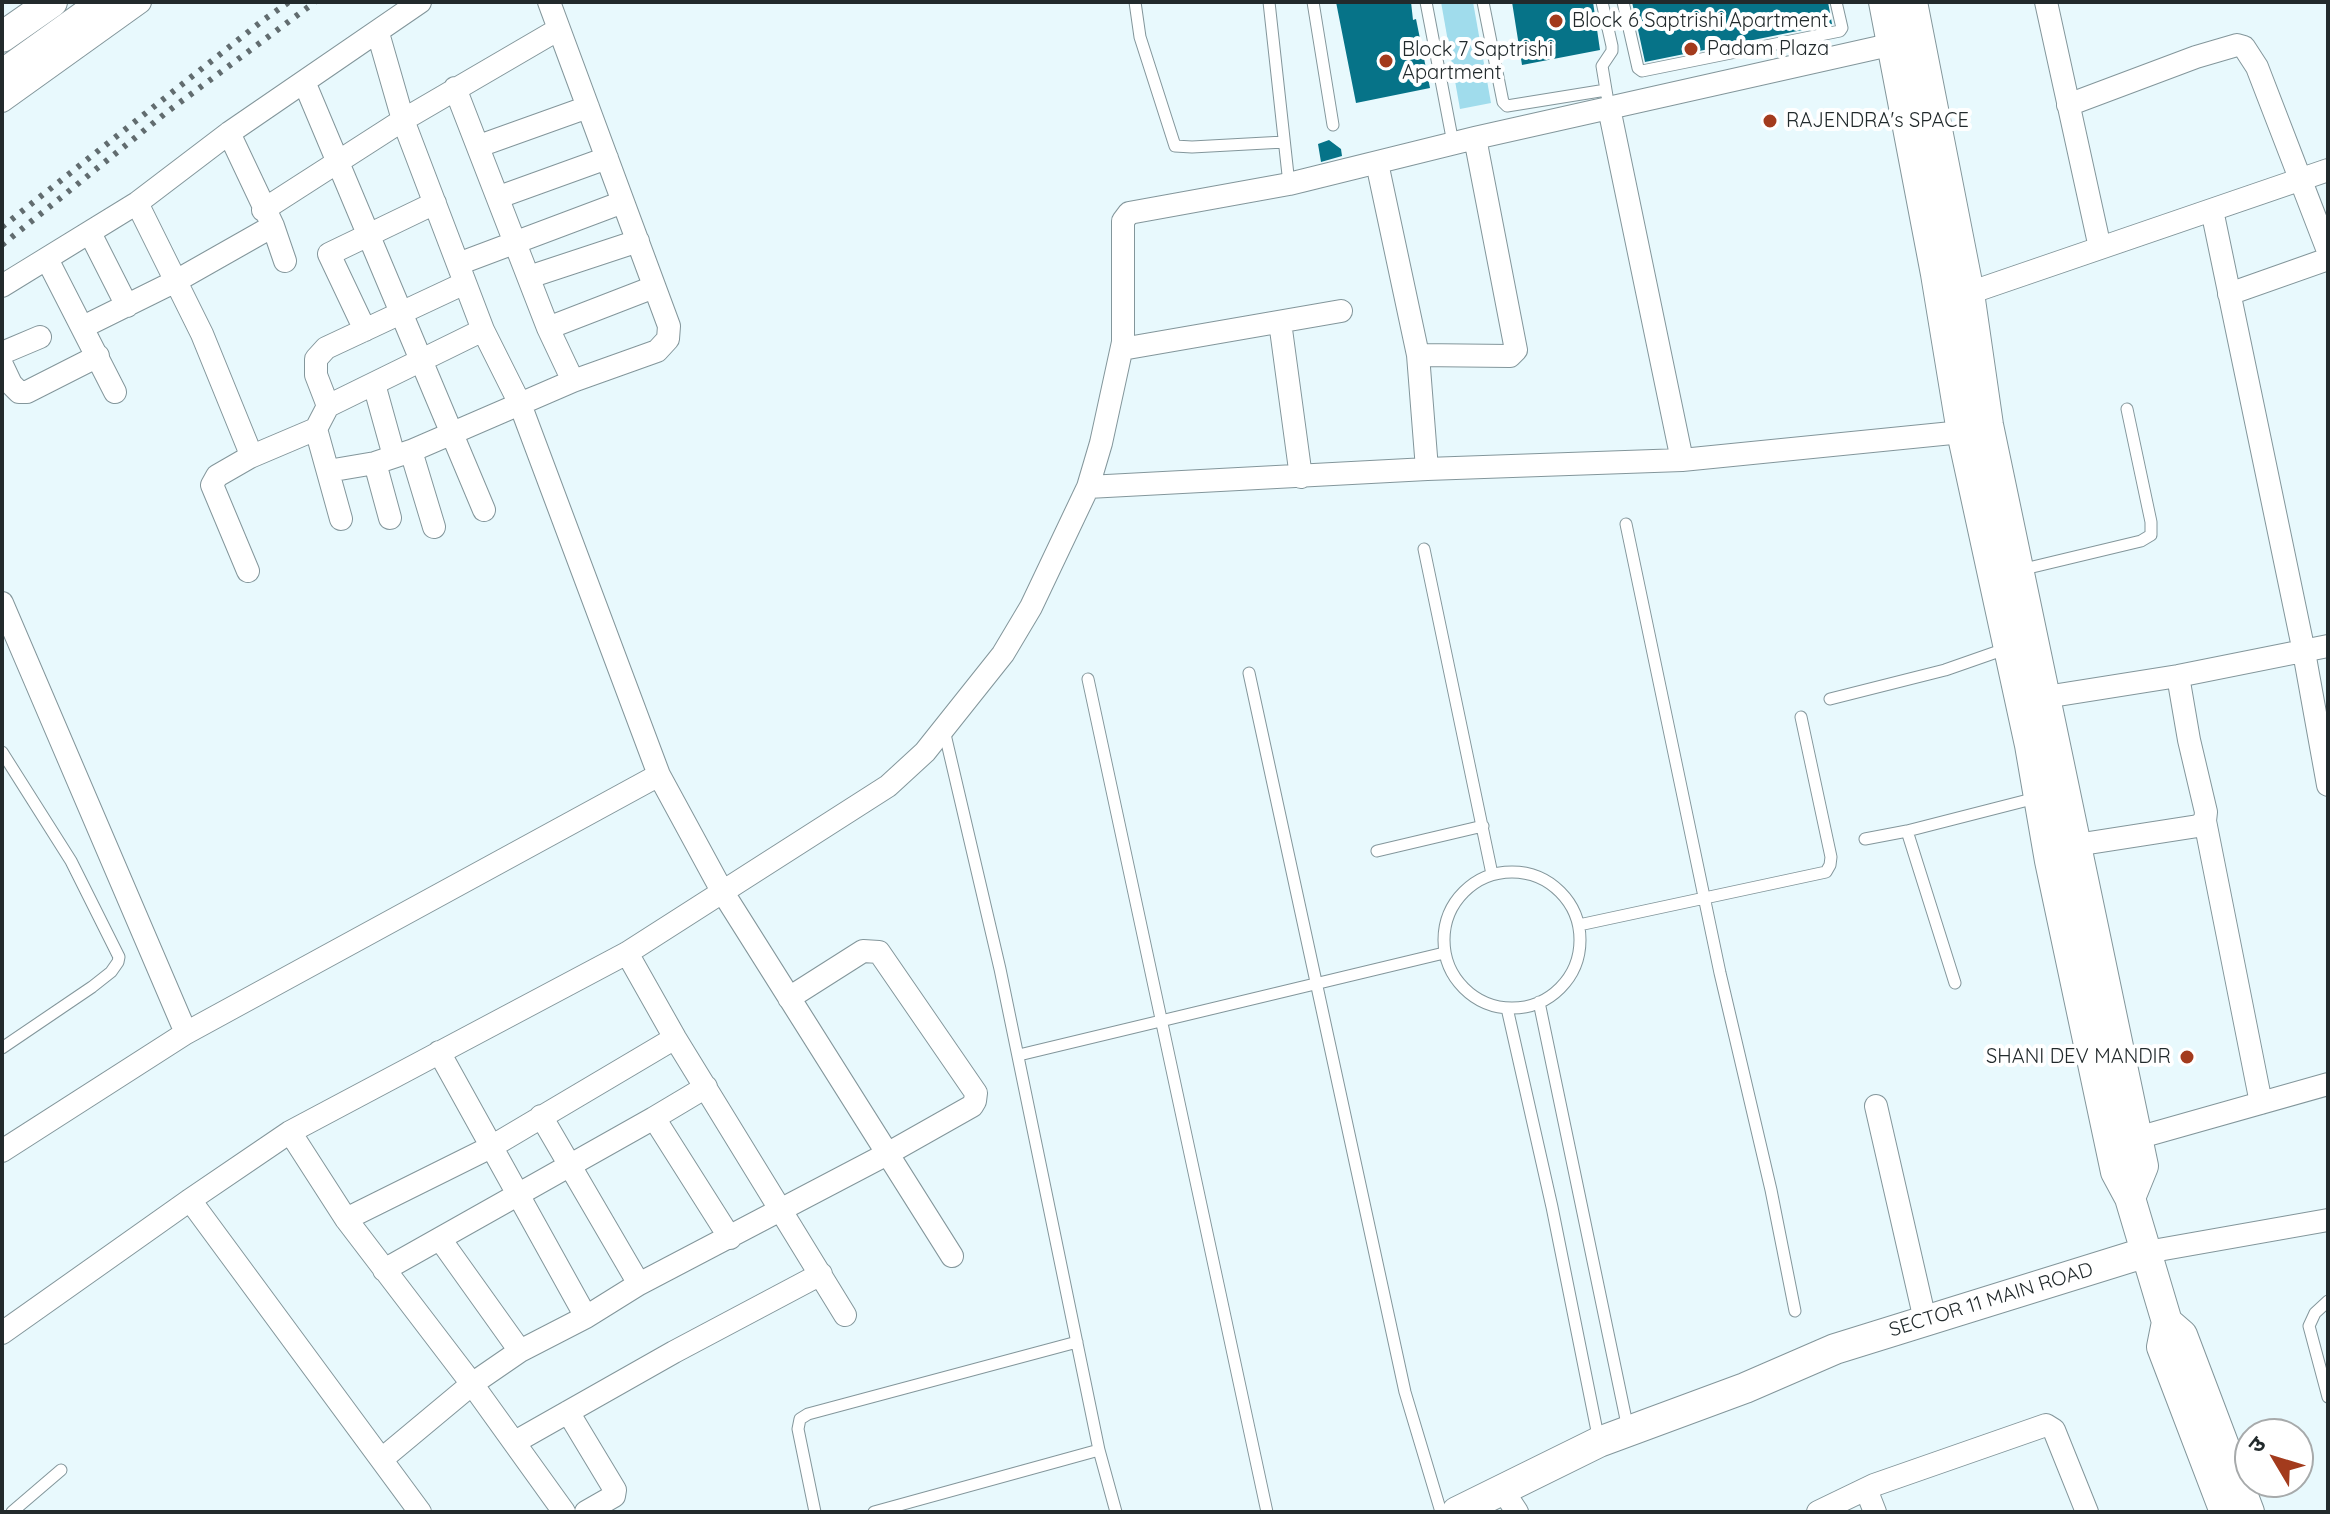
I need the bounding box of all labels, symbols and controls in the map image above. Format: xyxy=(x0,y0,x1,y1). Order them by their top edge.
place label: Block 6 Saptrishi Apartment xyxy=(1572,9,1828,33)
marker: Block 6 Saptrishi Apartment xyxy=(1547,12,1565,30)
place label: Padam Plaza xyxy=(1707,37,1829,61)
place label: Block 7 Saptrishi Apartment xyxy=(1402,38,1553,85)
marker: Padam Plaza xyxy=(1682,40,1700,58)
marker: Block 7 Saptrishi Apartment xyxy=(1377,52,1395,70)
place label: RAJENDRA's SPACE xyxy=(1786,109,1969,133)
marker: RAJENDRA's SPACE xyxy=(1761,112,1779,130)
place label: SHANI DEV MANDIR xyxy=(1986,1045,2171,1069)
marker: SHANI DEV MANDIR xyxy=(2178,1048,2196,1066)
street label: SECTOR 11 MAIN ROAD xyxy=(1886,1258,2096,1342)
north arrow xyxy=(2234,1418,2314,1498)
text: उ xyxy=(2242,1431,2272,1458)

